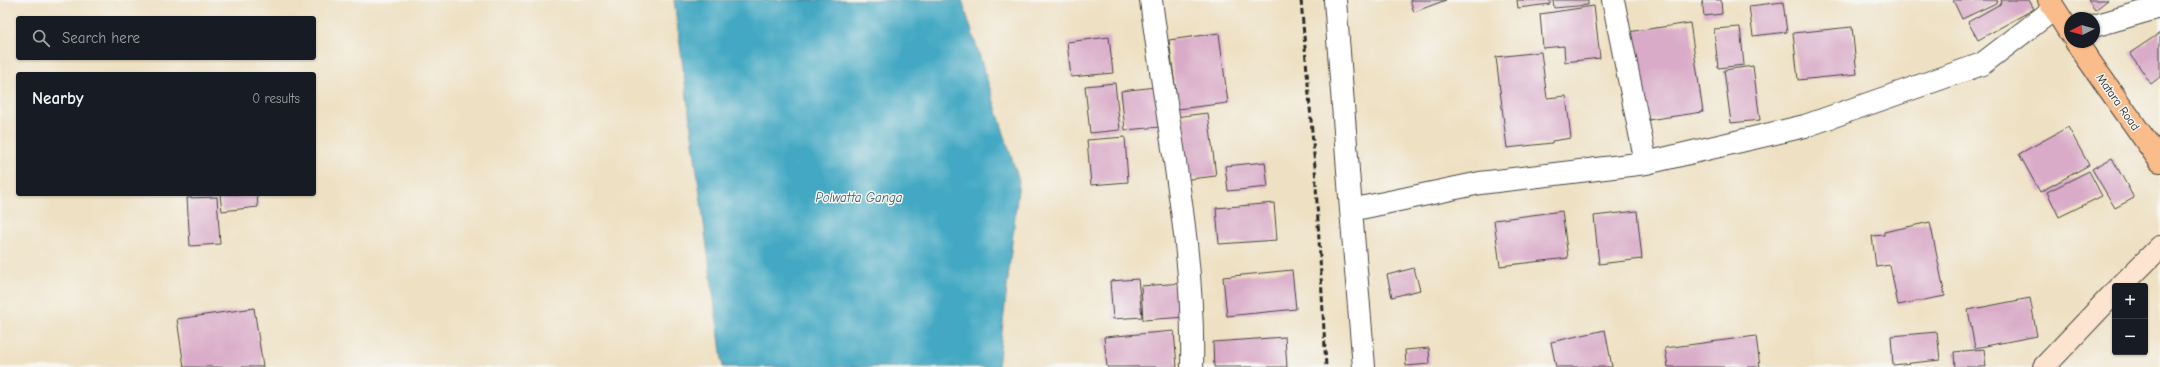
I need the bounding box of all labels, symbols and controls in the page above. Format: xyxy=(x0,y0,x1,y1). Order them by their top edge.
north arrow xyxy=(2064,12,2100,48)
search box xyxy=(16,16,316,60)
icon: search xyxy=(30,27,52,49)
text: Search here xyxy=(62,29,140,47)
street label: Matara Road xyxy=(2093,71,2143,133)
text: Nearby xyxy=(32,89,83,108)
text: 0 results xyxy=(252,91,300,106)
water label: Polwatta Ganga xyxy=(816,190,903,205)
map controls xyxy=(2112,283,2148,355)
button: + xyxy=(2112,283,2148,319)
button: − xyxy=(2112,319,2148,355)

